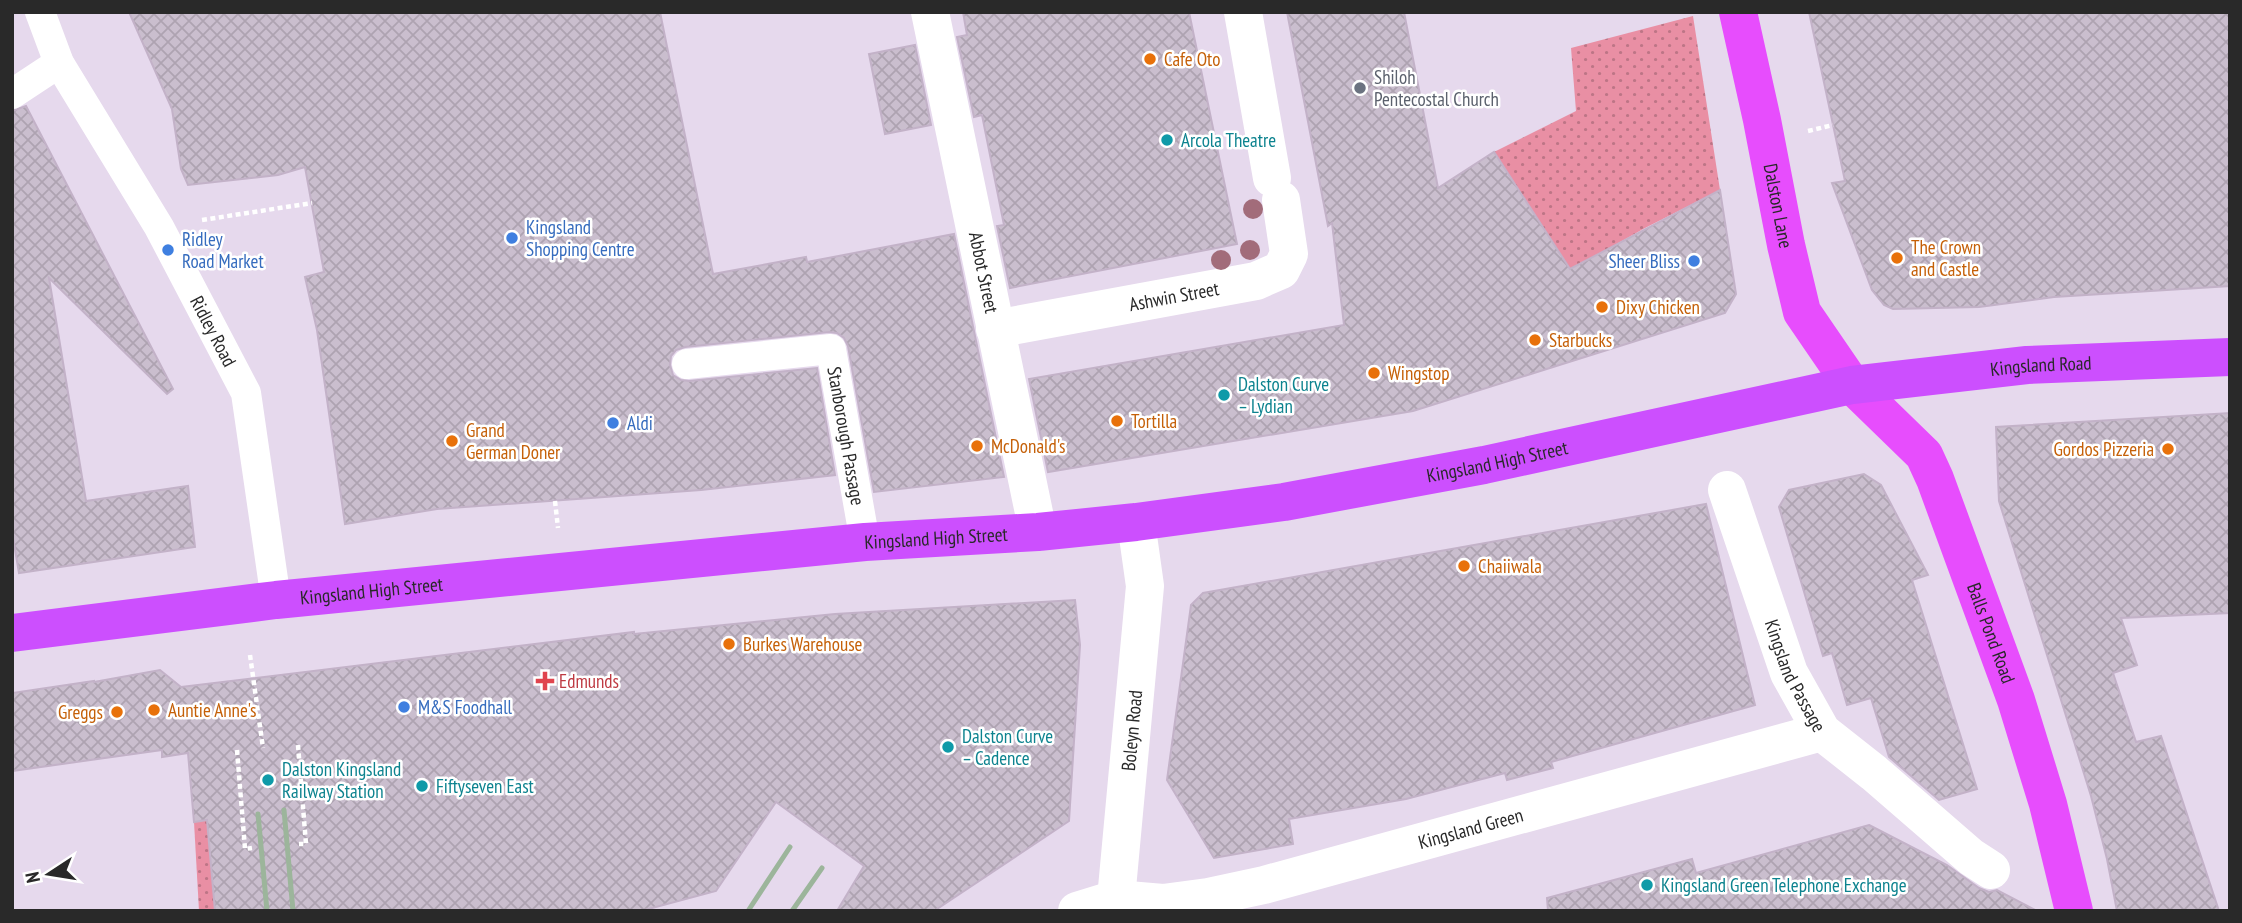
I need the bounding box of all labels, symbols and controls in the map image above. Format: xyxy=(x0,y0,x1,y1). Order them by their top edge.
place label: Cafe Oto xyxy=(1164,47,1220,71)
marker: Cafe Oto xyxy=(1142,51,1158,67)
place label: Shiloh Pentecostal Church xyxy=(1374,65,1499,111)
marker: Shiloh Pentecostal Church xyxy=(1352,80,1368,96)
place label: Arcola Theatre xyxy=(1181,128,1276,152)
marker: Arcola Theatre xyxy=(1159,132,1175,148)
street label: Dalston Lane xyxy=(1759,162,1798,250)
place label: Kingsland Shopping Centre xyxy=(526,215,635,261)
place label: Ridley Road Market xyxy=(182,227,264,273)
marker: Kingsland Shopping Centre xyxy=(504,230,520,246)
street label: Abbot Street xyxy=(964,230,1004,316)
place label: The Crown and Castle xyxy=(1911,235,1981,281)
marker: Ridley Road Market xyxy=(160,242,176,258)
place label: Sheer Bliss xyxy=(1608,249,1680,273)
marker: The Crown and Castle xyxy=(1889,250,1905,266)
marker: Sheer Bliss xyxy=(1686,253,1702,269)
street label: Ashwin Street xyxy=(1127,276,1222,316)
street label: Ridley Road xyxy=(185,292,242,371)
place label: Dixy Chicken xyxy=(1616,295,1700,319)
marker: Dixy Chicken xyxy=(1594,299,1610,315)
place label: Starbucks xyxy=(1549,328,1612,352)
marker: Starbucks xyxy=(1527,332,1543,348)
street label: Kingsland Road xyxy=(1989,350,2092,381)
place label: Wingstop xyxy=(1388,361,1449,385)
street label: Stanborough Passage xyxy=(822,365,870,507)
marker: Wingstop xyxy=(1366,365,1382,381)
place label: Dalston Curve – Lydian xyxy=(1238,372,1329,418)
marker: Dalston Curve – Lydian xyxy=(1216,387,1232,403)
place label: Tortilla xyxy=(1131,409,1177,433)
place label: Aldi xyxy=(627,411,653,435)
marker: Tortilla xyxy=(1109,413,1125,429)
marker: Aldi xyxy=(605,415,621,431)
place label: Grand German Doner xyxy=(466,418,561,464)
marker: Grand German Doner xyxy=(444,433,460,449)
place label: McDonald's xyxy=(991,434,1066,458)
street label: Kingsland High Street xyxy=(1425,435,1571,487)
place label: Gordos Pizzeria xyxy=(2053,437,2154,461)
marker: McDonald's xyxy=(969,438,985,454)
marker: Gordos Pizzeria xyxy=(2160,441,2176,457)
street label: Kingsland High Street xyxy=(864,522,1009,554)
place label: Chaiiwala xyxy=(1478,554,1542,578)
marker: Chaiiwala xyxy=(1456,558,1472,574)
street label: Kingsland High Street xyxy=(299,572,445,610)
street label: Balls Pond Road xyxy=(1962,579,2021,686)
street label: Kingsland Passage xyxy=(1760,616,1832,736)
place label: Burkes Warehouse xyxy=(743,632,863,656)
marker: Burkes Warehouse xyxy=(721,636,737,652)
place label: Edmunds xyxy=(559,669,619,693)
marker: Edmunds xyxy=(537,673,553,689)
street label: Boleyn Road xyxy=(1116,689,1147,772)
place label: M&S Foodhall xyxy=(418,695,513,719)
place label: Auntie Anne's xyxy=(168,698,256,722)
marker: M&S Foodhall xyxy=(396,699,412,715)
place label: Greggs xyxy=(58,700,103,724)
marker: Auntie Anne's xyxy=(146,702,162,718)
marker: Greggs xyxy=(109,704,125,720)
place label: Dalston Curve – Cadence xyxy=(962,724,1053,770)
marker: Dalston Curve – Cadence xyxy=(940,739,956,755)
place label: Dalston Kingsland Railway Station xyxy=(282,757,401,803)
marker: Dalston Kingsland Railway Station xyxy=(260,772,276,788)
place label: Fiftyseven East xyxy=(436,774,535,798)
marker: Fiftyseven East xyxy=(414,778,430,794)
street label: Kingsland Green xyxy=(1415,803,1526,854)
north arrow xyxy=(14,839,84,909)
text: N xyxy=(20,870,45,885)
place label: Kingsland Green Telephone Exchange xyxy=(1661,873,1907,897)
marker: Kingsland Green Telephone Exchange xyxy=(1639,877,1655,893)

